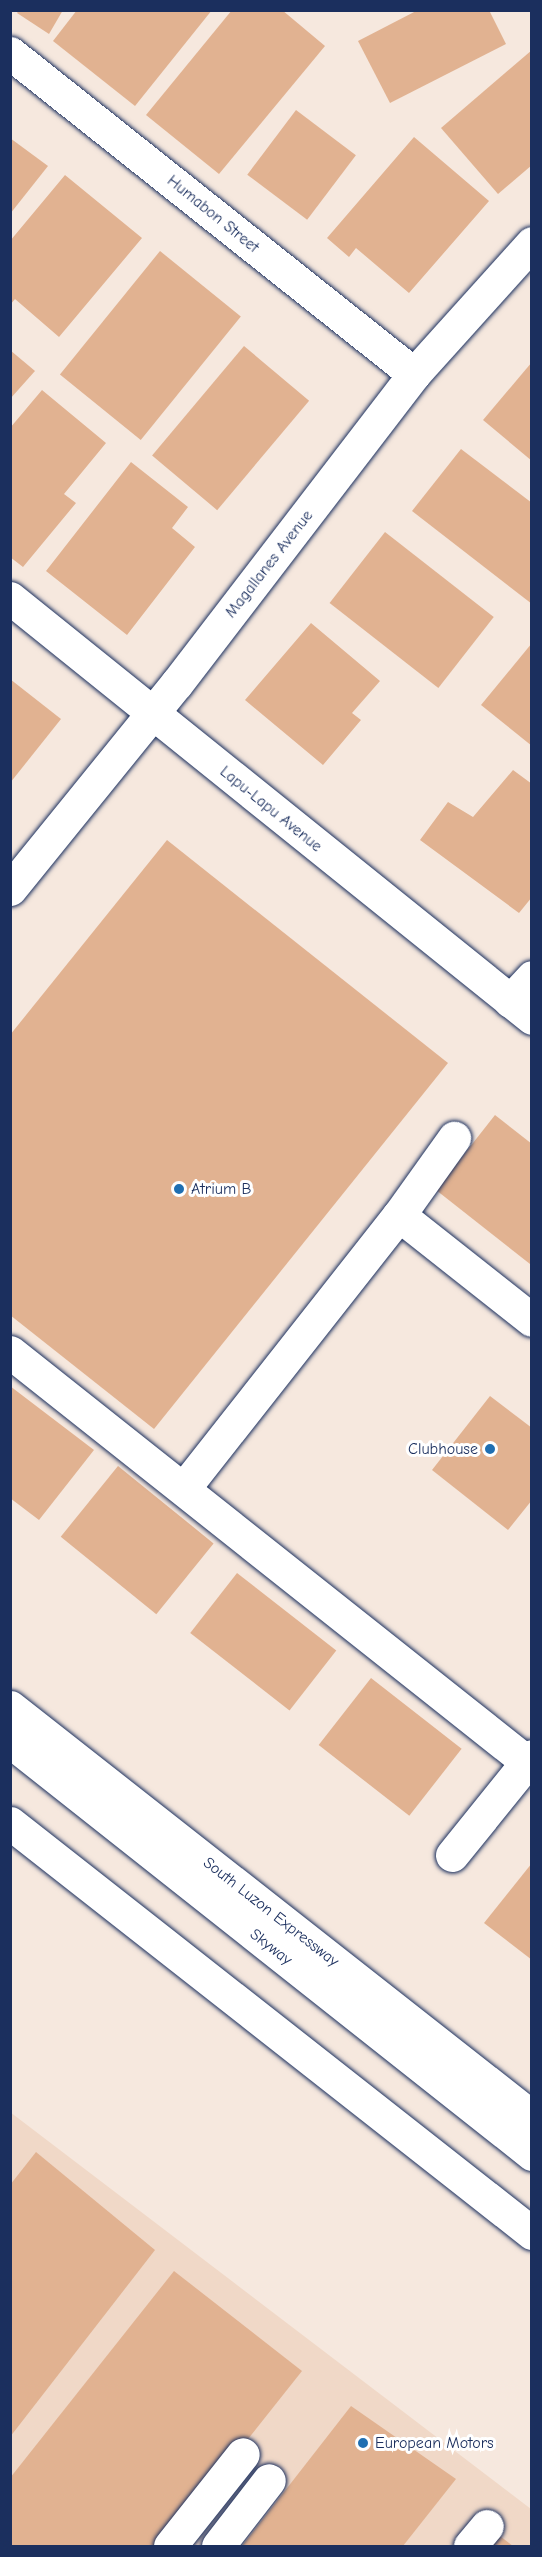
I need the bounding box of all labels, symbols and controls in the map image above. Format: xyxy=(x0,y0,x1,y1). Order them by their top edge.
street label: Humabon Street xyxy=(163,171,263,257)
street label: Magallanes Avenue xyxy=(221,506,317,622)
street label: Lapu-Lapu Avenue xyxy=(216,762,326,856)
place label: Atrium B xyxy=(191,1179,252,1199)
marker: Atrium B xyxy=(172,1182,186,1196)
place label: Clubhouse xyxy=(408,1439,478,1459)
marker: Clubhouse xyxy=(483,1442,497,1456)
street label: South Luzon Expressway xyxy=(199,1853,343,1971)
street label: Skyway xyxy=(246,1925,296,1969)
place label: European Motors xyxy=(375,2433,494,2453)
marker: European Motors xyxy=(356,2436,370,2450)

